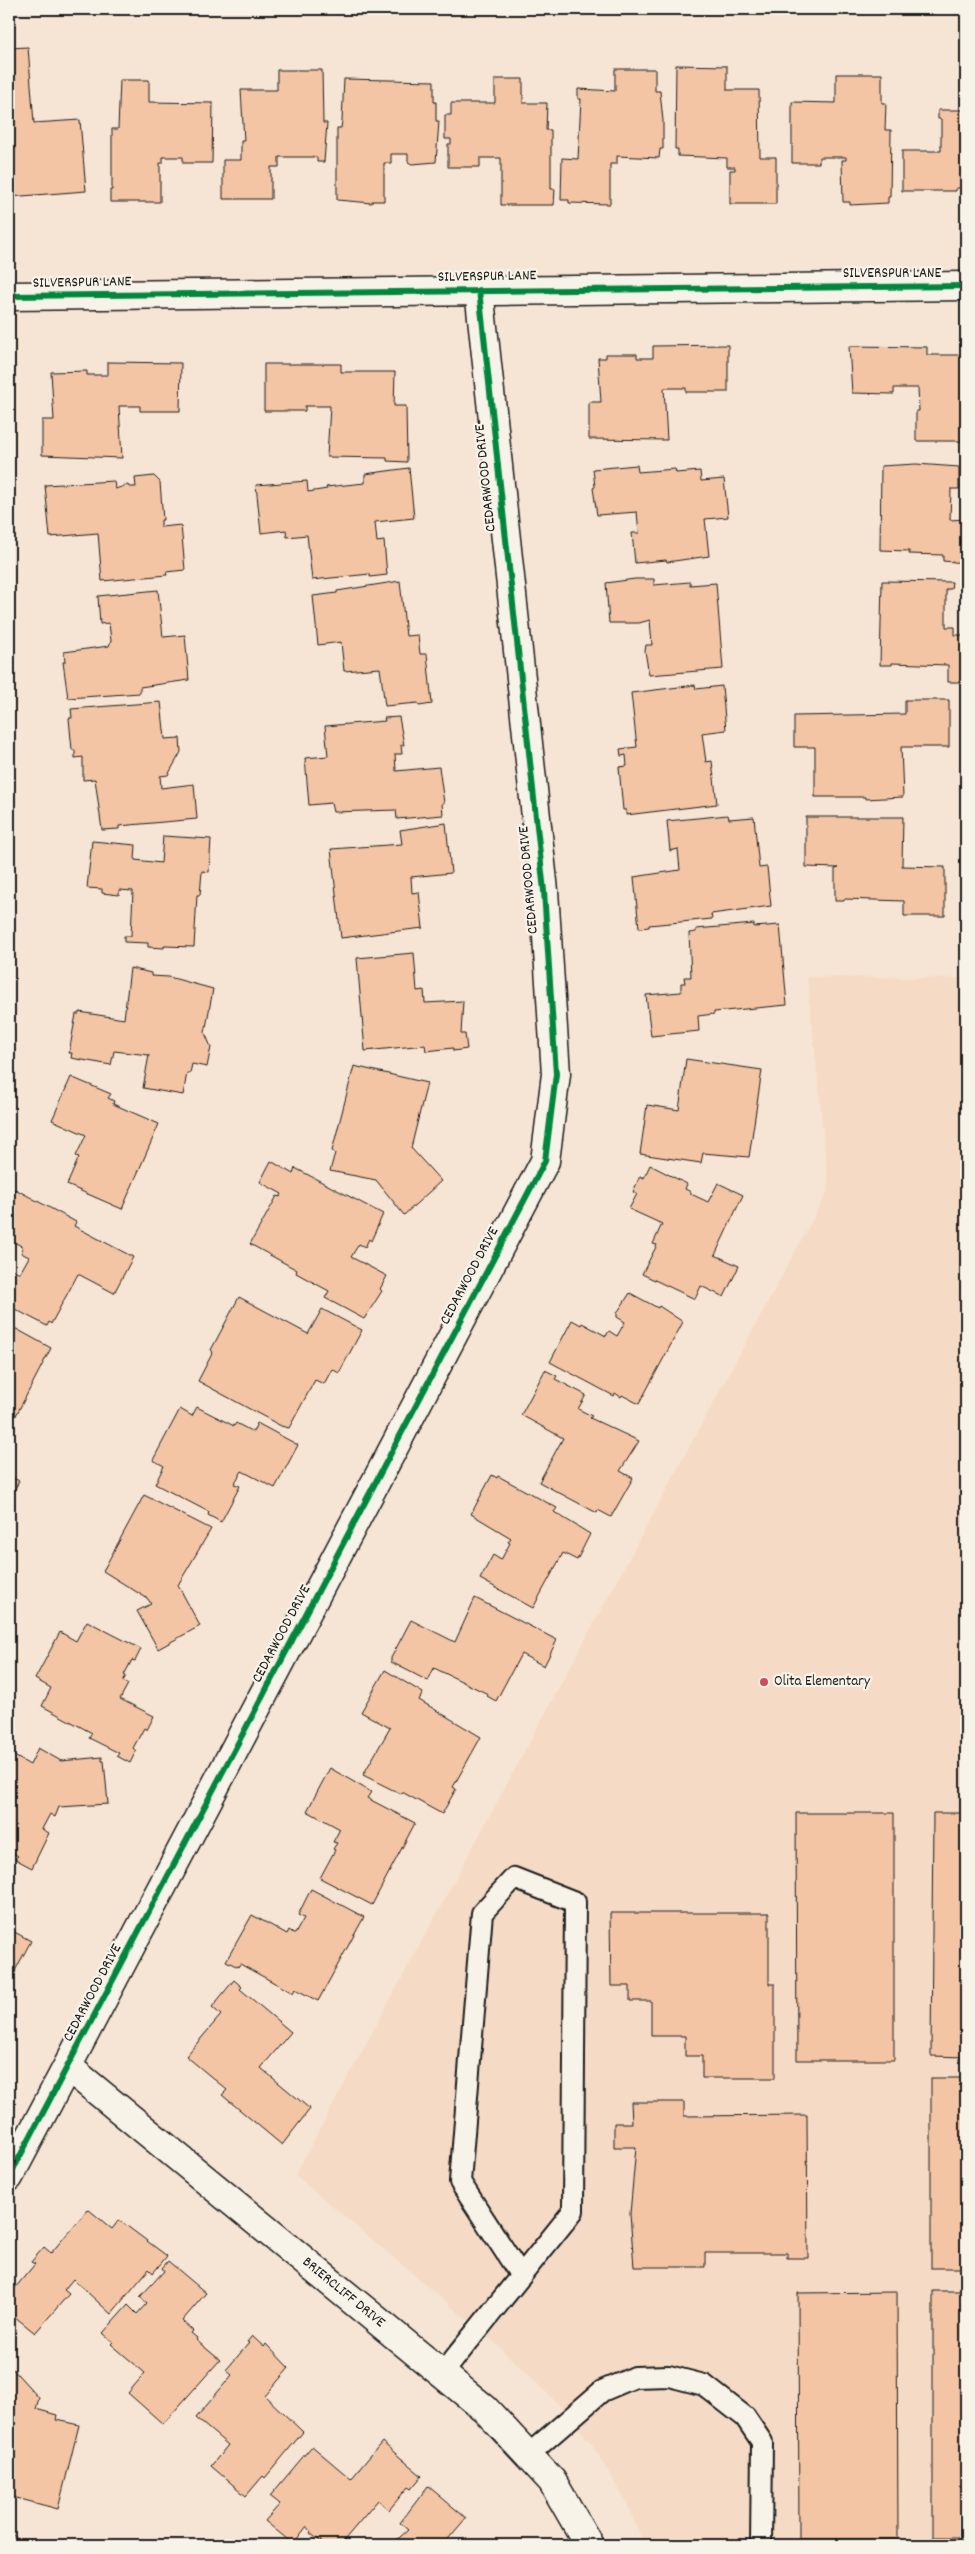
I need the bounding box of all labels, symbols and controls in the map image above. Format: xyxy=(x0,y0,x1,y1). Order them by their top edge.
street label: SILVERSPUR LANE xyxy=(843,263,942,285)
street label: SILVERSPUR LANE xyxy=(437,265,537,289)
street label: SILVERSPUR LANE xyxy=(32,271,132,295)
street label: CEDARWOOD DRIVE xyxy=(469,423,503,533)
street label: CEDARWOOD DRIVE xyxy=(513,825,545,935)
street label: CEDARWOOD DRIVE xyxy=(435,1223,505,1329)
street label: CEDARWOOD DRIVE xyxy=(247,1581,317,1687)
place label: Olita Elementary xyxy=(774,1671,871,1693)
marker: Olita Elementary xyxy=(758,1676,770,1688)
street label: CEDARWOOD DRIVE xyxy=(58,1940,128,2046)
street label: BRIERCLIFF DRIVE xyxy=(297,2252,390,2334)

